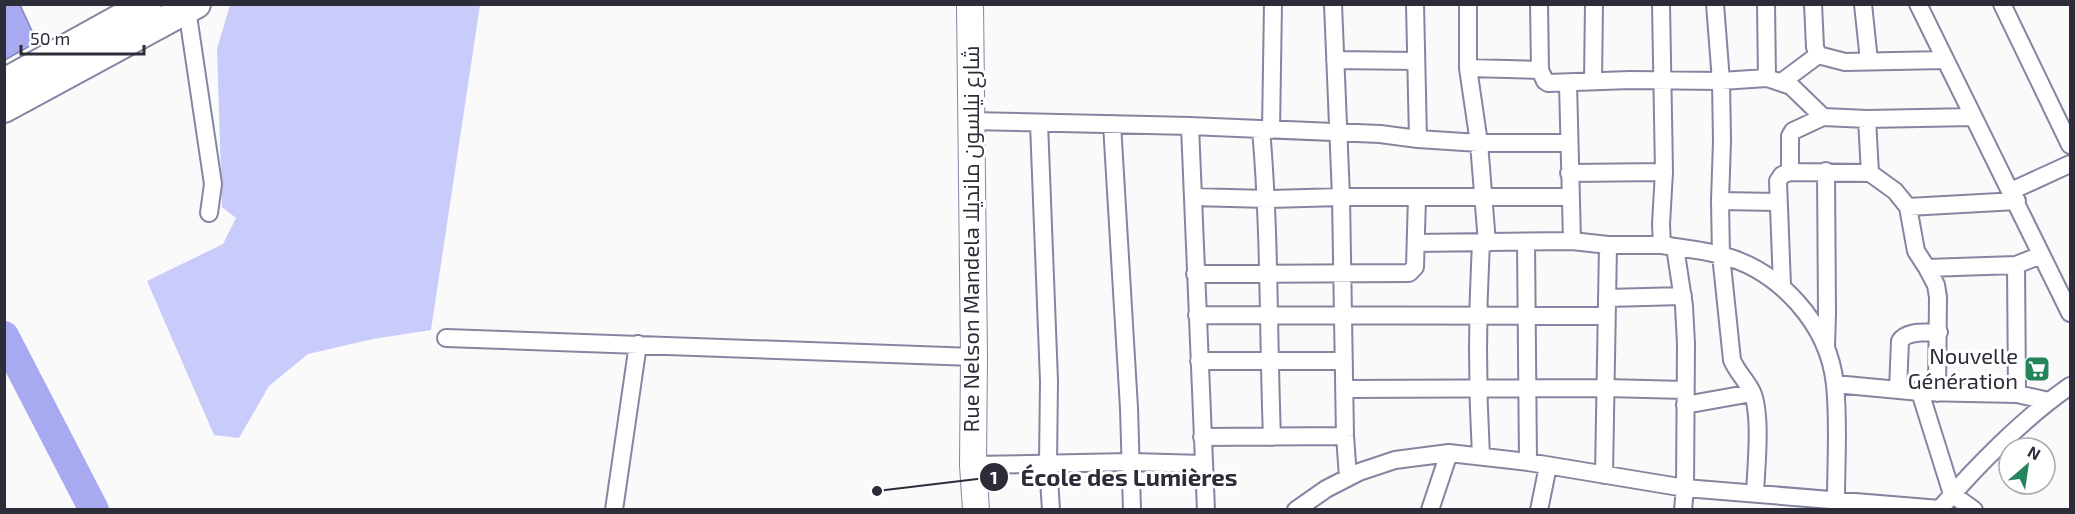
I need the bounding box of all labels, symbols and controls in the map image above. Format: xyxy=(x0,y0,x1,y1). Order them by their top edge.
scale bar xyxy=(21,18,144,56)
text: 50 m xyxy=(30,27,70,49)
street label: Rue Nelson Mandela شارع نيلسون مانديلا xyxy=(957,46,986,432)
place label: Nouvelle Génération xyxy=(1908,342,2018,393)
supermarket icon: Nouvelle Génération xyxy=(2022,354,2052,384)
north arrow xyxy=(1997,436,2057,496)
text: N xyxy=(2025,441,2044,464)
callout: École des Lumières xyxy=(979,456,1250,498)
text: École des Lumières xyxy=(1020,462,1238,491)
text: 1 xyxy=(990,466,998,488)

